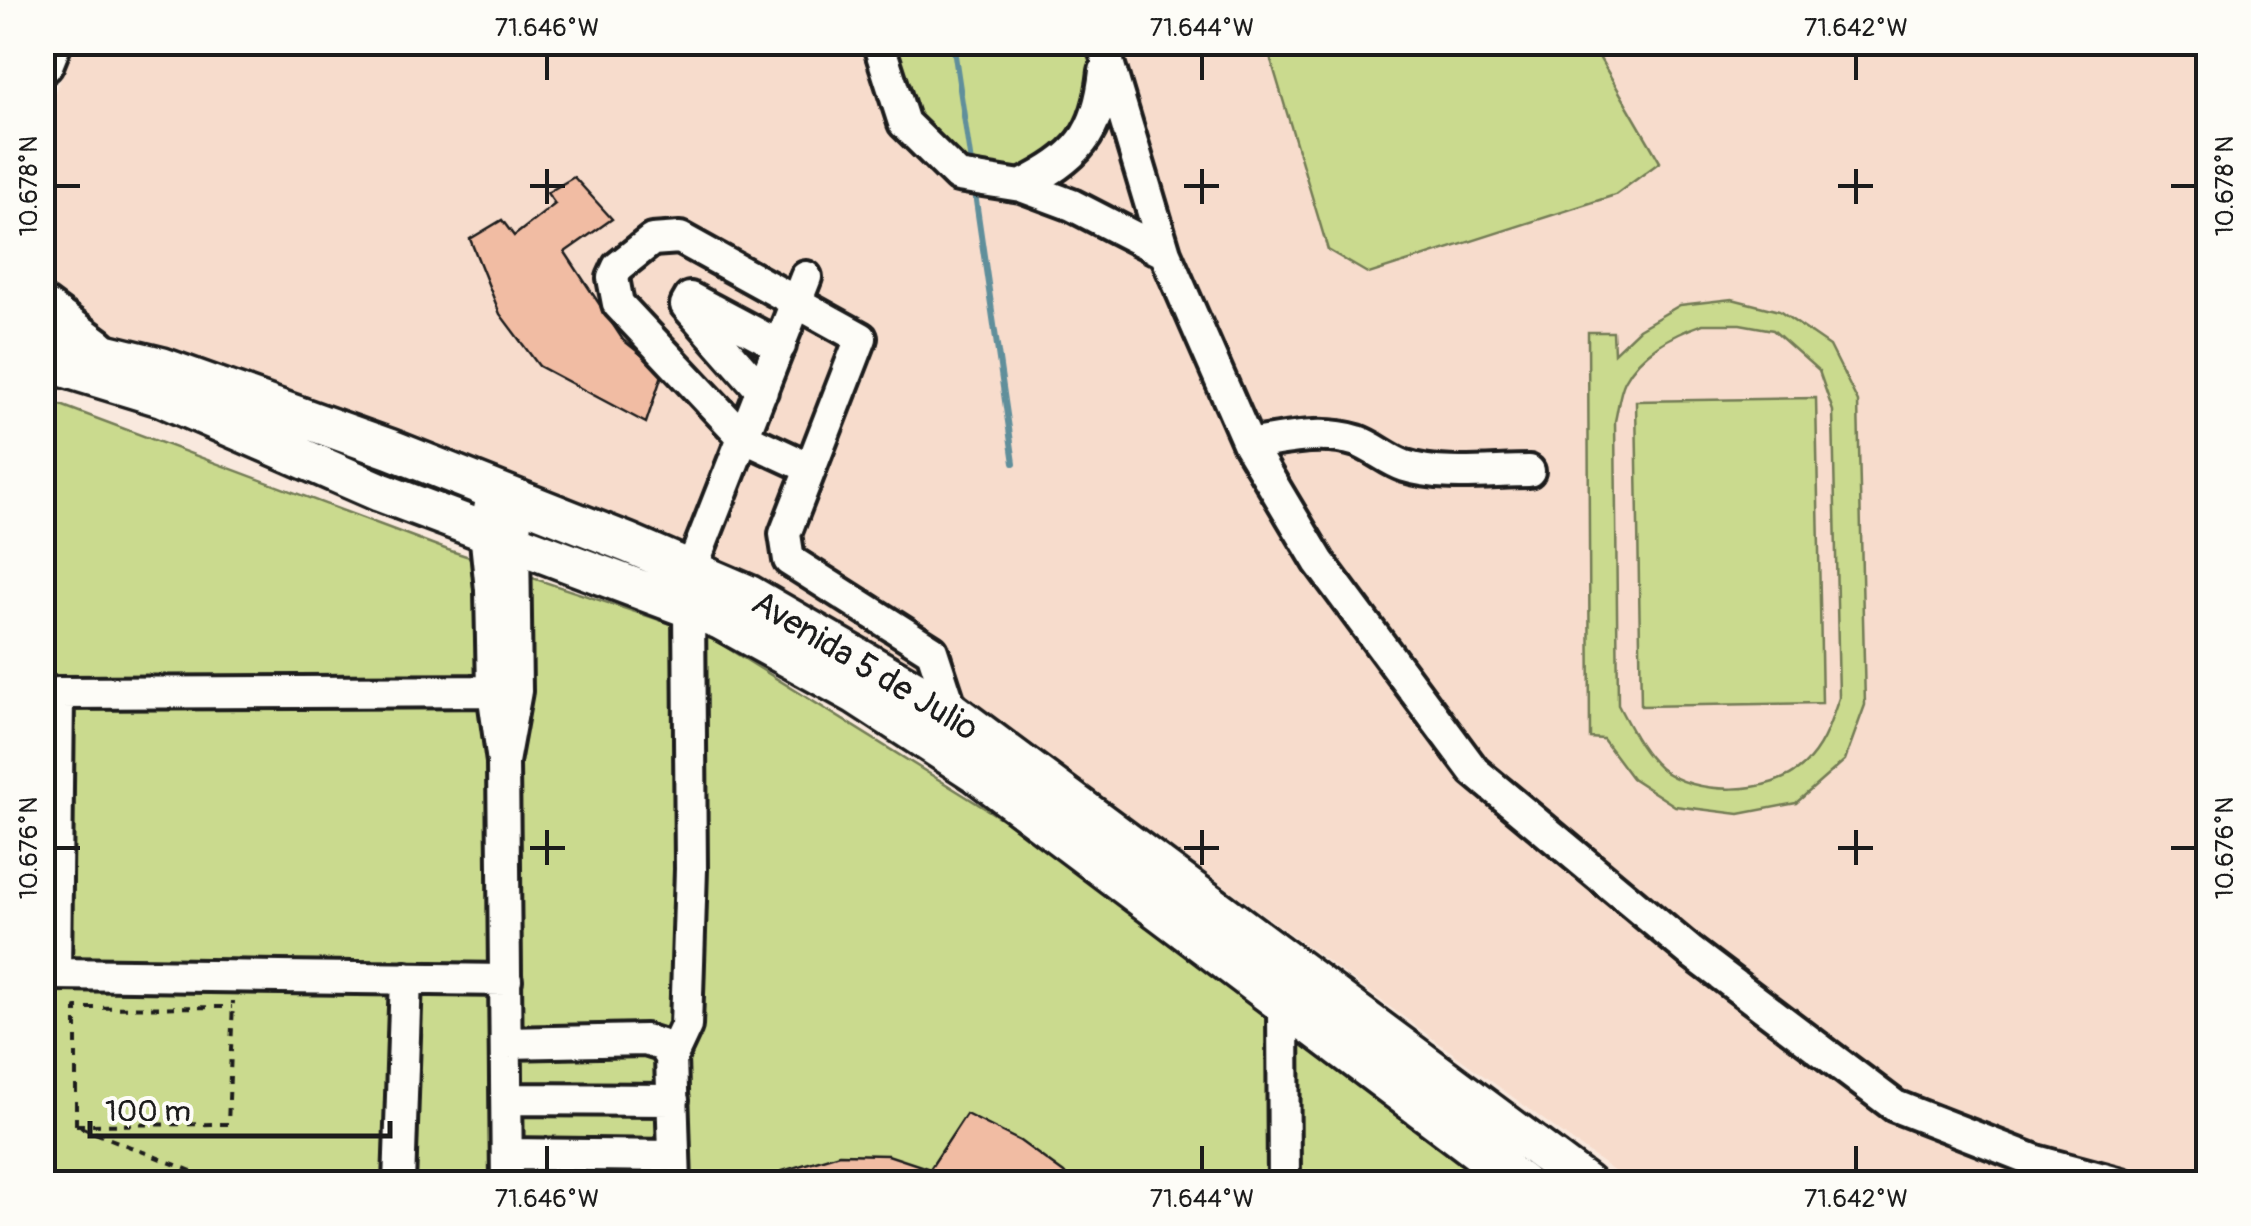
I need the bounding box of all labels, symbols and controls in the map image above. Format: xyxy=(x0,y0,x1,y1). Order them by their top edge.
text: 71.646°W xyxy=(495,13,599,44)
text: 71.644°W xyxy=(1150,13,1254,44)
text: 71.642°W xyxy=(1804,13,1908,44)
text: 10.678°N xyxy=(14,136,45,236)
text: 10.678°N xyxy=(2210,136,2241,236)
street label: Avenida 5 de Julio xyxy=(744,581,986,751)
text: 10.676°N xyxy=(14,797,45,899)
text: 10.676°N xyxy=(2210,797,2241,899)
scale bar xyxy=(90,1076,390,1138)
text: 100 m xyxy=(105,1093,191,1130)
text: 71.646°W xyxy=(495,1184,599,1215)
text: 71.644°W xyxy=(1150,1184,1254,1215)
text: 71.642°W xyxy=(1804,1184,1908,1215)

